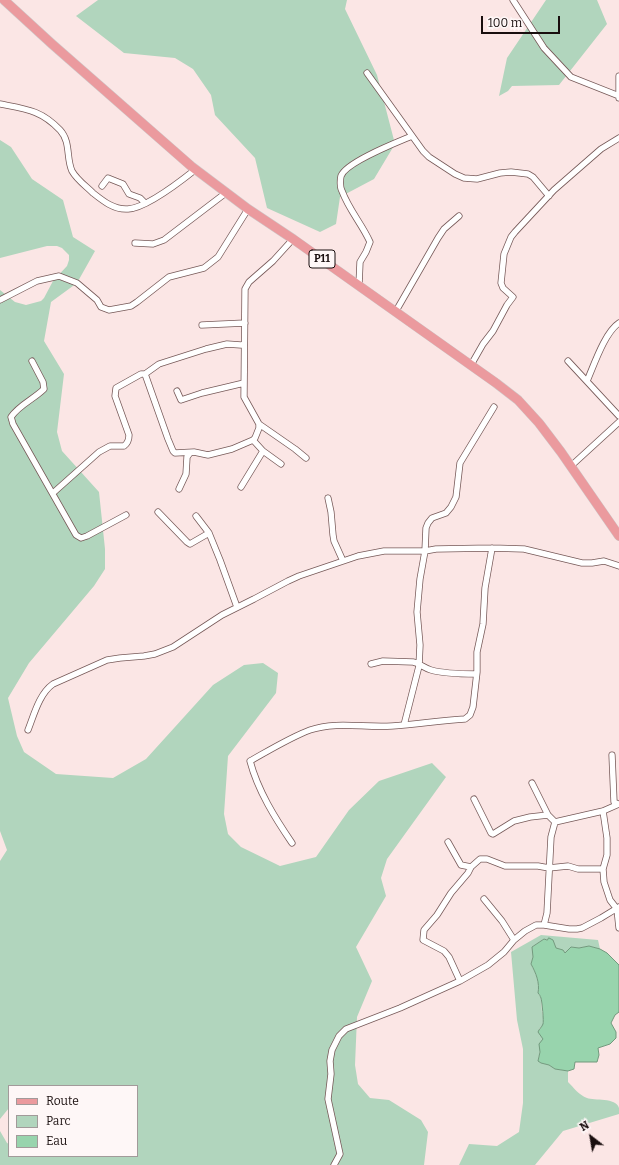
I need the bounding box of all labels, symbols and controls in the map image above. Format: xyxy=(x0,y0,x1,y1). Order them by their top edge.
scale bar xyxy=(483,8,562,34)
text: 100 m xyxy=(488,16,522,30)
road number: P11 xyxy=(309,250,335,268)
legend xyxy=(8,1085,138,1157)
text: Route xyxy=(46,1094,79,1108)
text: Parc xyxy=(46,1114,71,1128)
north arrow xyxy=(571,1117,611,1157)
text: N xyxy=(578,1119,592,1134)
text: Eau xyxy=(46,1134,67,1148)

